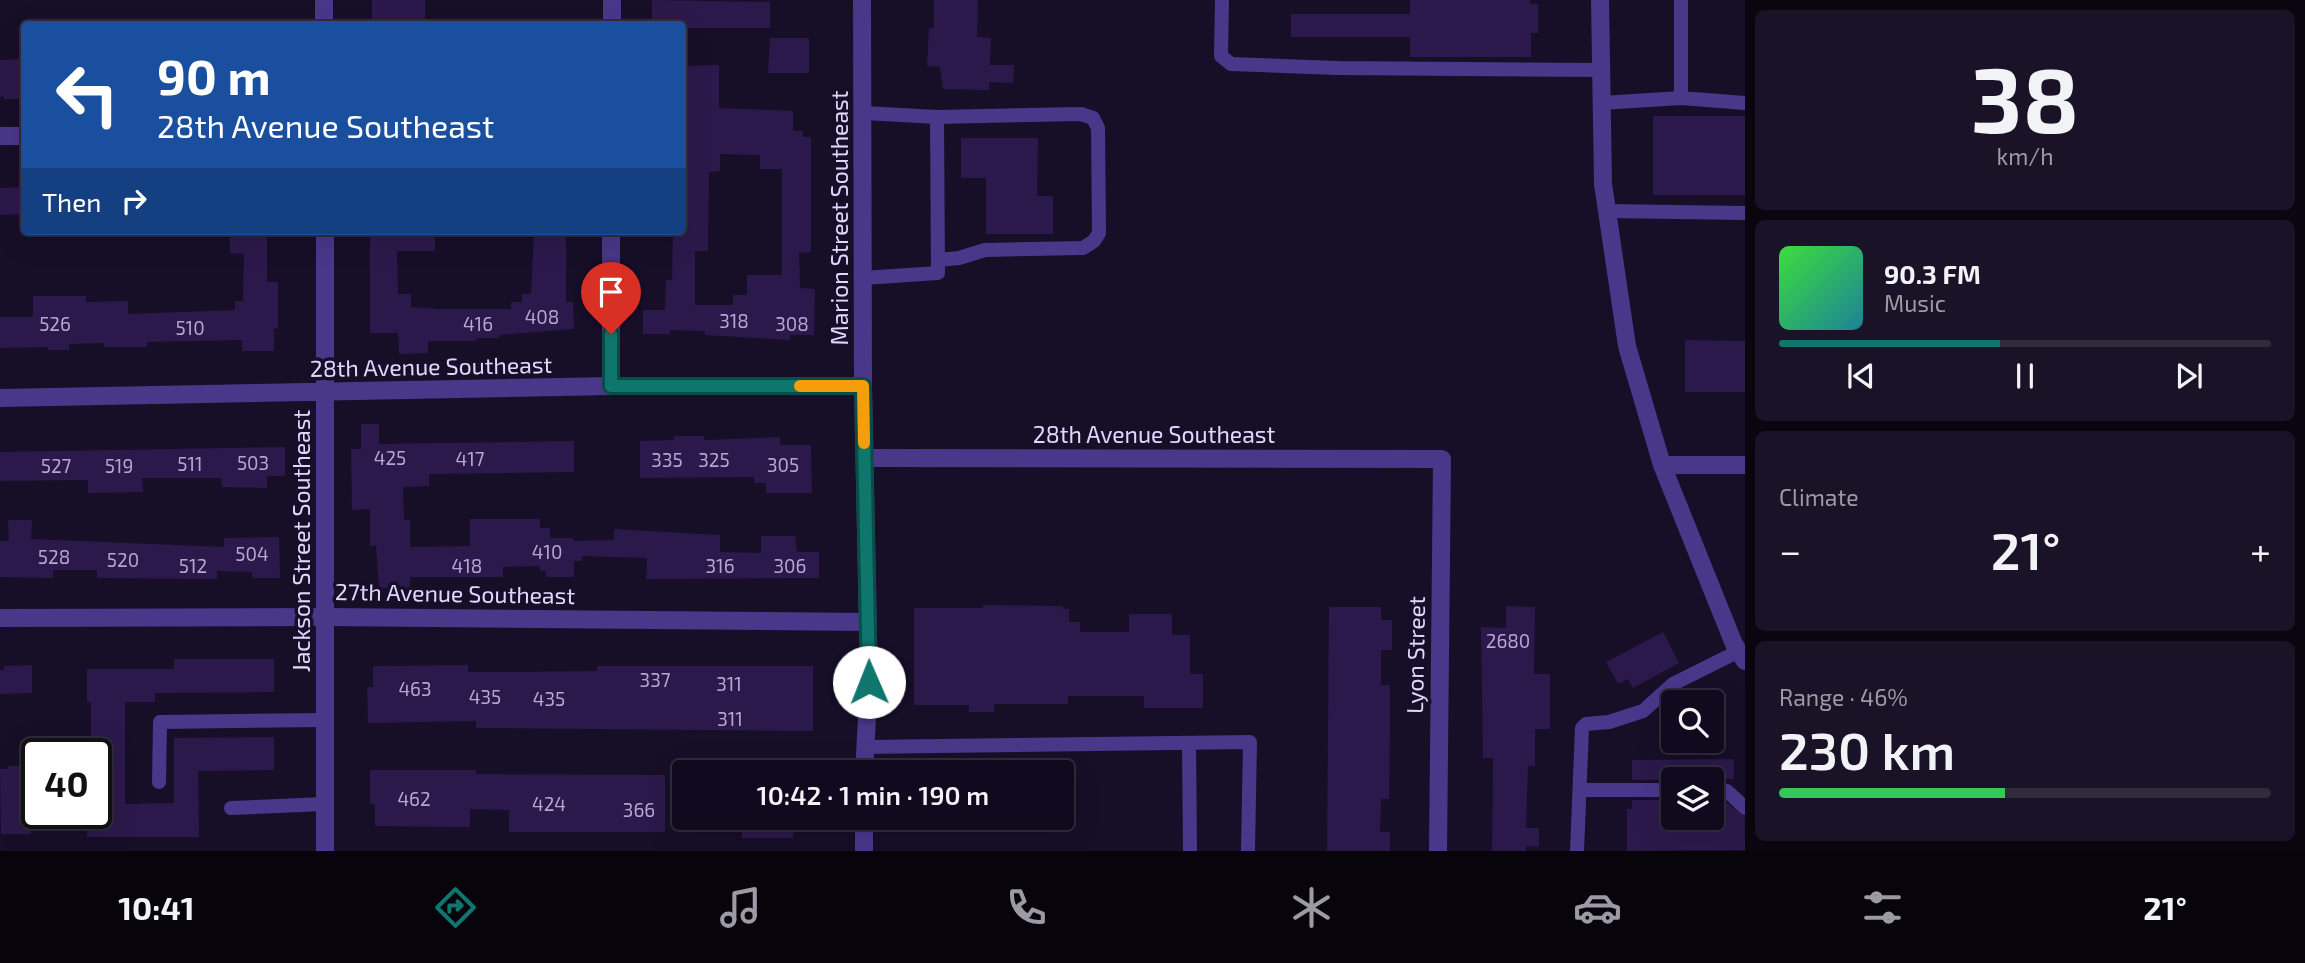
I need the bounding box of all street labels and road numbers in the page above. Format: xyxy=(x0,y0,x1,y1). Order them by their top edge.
street label: Marion Street Southeast xyxy=(825,90,853,345)
street label: 28th Avenue Southeast xyxy=(310,350,553,382)
street label: Jackson Street Southeast xyxy=(287,410,315,672)
street label: 28th Avenue Southeast xyxy=(1033,420,1275,448)
street label: 27th Avenue Southeast xyxy=(335,577,576,609)
street label: Lyon Street xyxy=(1400,596,1430,714)

